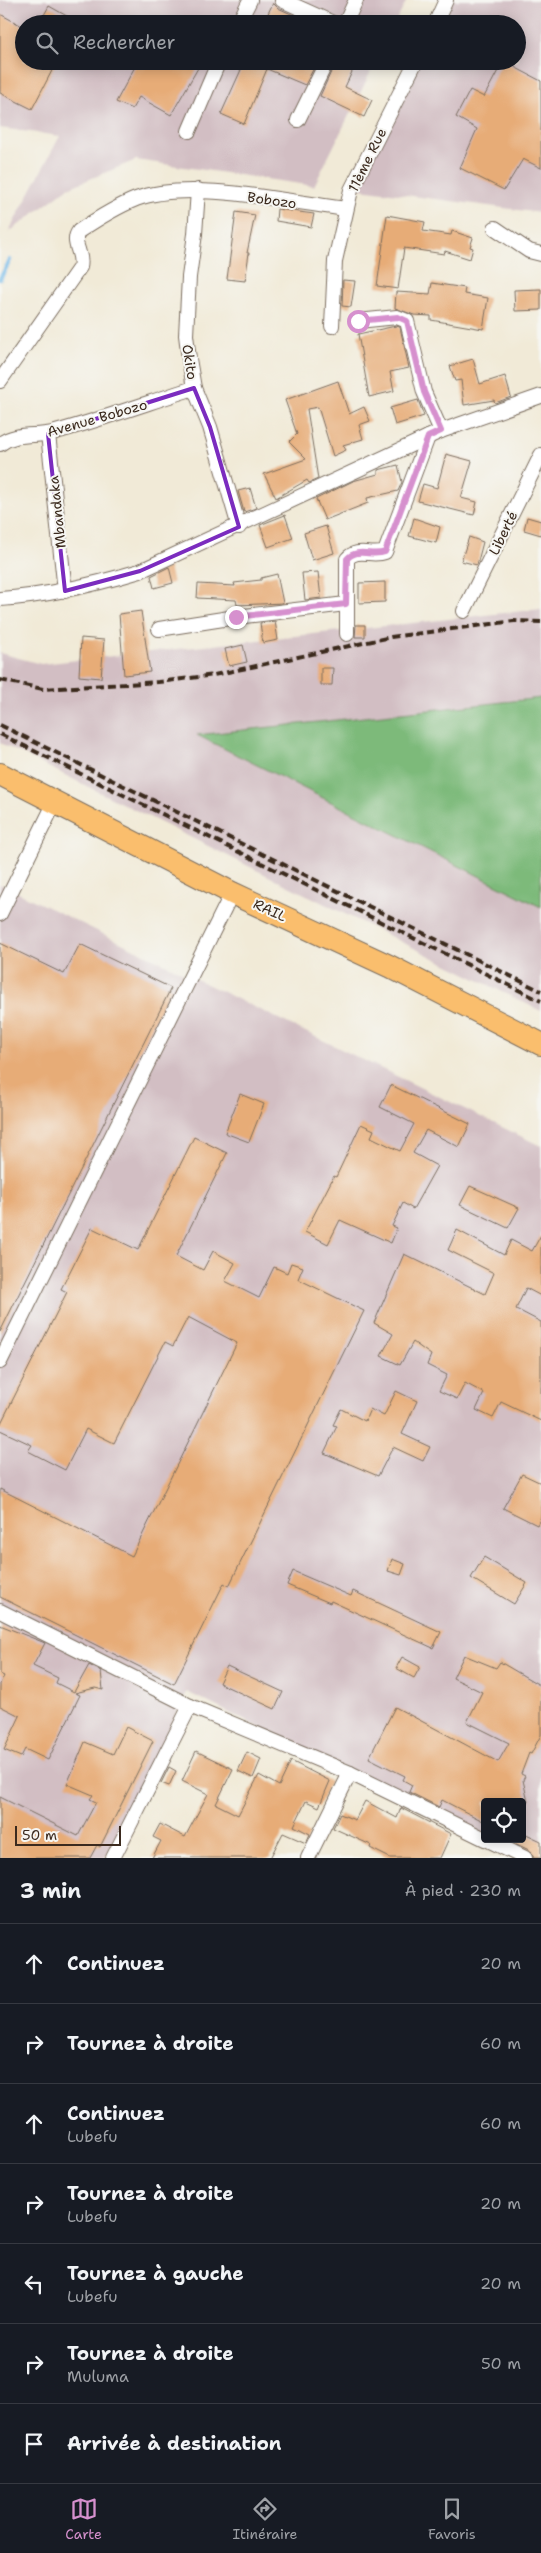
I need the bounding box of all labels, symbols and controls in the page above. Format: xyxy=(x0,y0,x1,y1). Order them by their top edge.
search box xyxy=(15,15,526,70)
icon: search xyxy=(33,29,61,57)
text: Rechercher xyxy=(73,30,176,55)
street label: 11ème Rue xyxy=(344,125,390,195)
street label: Bobozo xyxy=(246,188,298,212)
route start xyxy=(347,310,370,333)
street label: Okito xyxy=(178,343,202,381)
street label: Avenue Bobozo xyxy=(45,395,149,441)
street label: Mbandaka xyxy=(44,475,70,549)
street label: Liberté xyxy=(485,508,521,558)
route end xyxy=(225,606,248,629)
street label: RAIL xyxy=(251,895,290,926)
map controls xyxy=(481,1798,526,1843)
button: locate xyxy=(481,1798,526,1843)
scale bar xyxy=(15,1823,121,1846)
text: 50 m xyxy=(22,1826,57,1844)
text: 3 min xyxy=(20,1877,81,1905)
text: À pied · 230 m xyxy=(405,1880,521,1901)
icon: ahead xyxy=(20,1950,48,1978)
text: Continuez xyxy=(67,1951,165,1976)
text: 20 m xyxy=(480,1953,521,1974)
icon: right xyxy=(20,2030,48,2058)
text: Tournez à droite xyxy=(67,2031,234,2056)
text: 60 m xyxy=(480,2033,521,2054)
text: Continuez xyxy=(67,2101,165,2126)
icon: ahead xyxy=(20,2110,48,2138)
text: 60 m xyxy=(480,2113,521,2134)
text: Lubefu xyxy=(67,2126,117,2147)
text: Tournez à droite xyxy=(67,2181,234,2206)
icon: right xyxy=(20,2190,48,2218)
text: 20 m xyxy=(480,2193,521,2214)
text: Lubefu xyxy=(67,2206,117,2227)
text: Tournez à gauche xyxy=(67,2261,244,2286)
icon: left xyxy=(20,2270,48,2298)
text: 20 m xyxy=(480,2273,521,2294)
text: Lubefu xyxy=(67,2286,117,2307)
text: Tournez à droite xyxy=(67,2341,234,2366)
icon: right xyxy=(20,2350,48,2378)
text: 50 m xyxy=(481,2353,521,2374)
text: Muluma xyxy=(67,2366,129,2387)
icon: arrive xyxy=(20,2430,48,2458)
text: Arrivée à destination xyxy=(67,2431,281,2456)
tab: Carte xyxy=(65,2495,102,2543)
tab: Itinéraire xyxy=(232,2495,297,2543)
tab: Favoris xyxy=(428,2495,476,2543)

